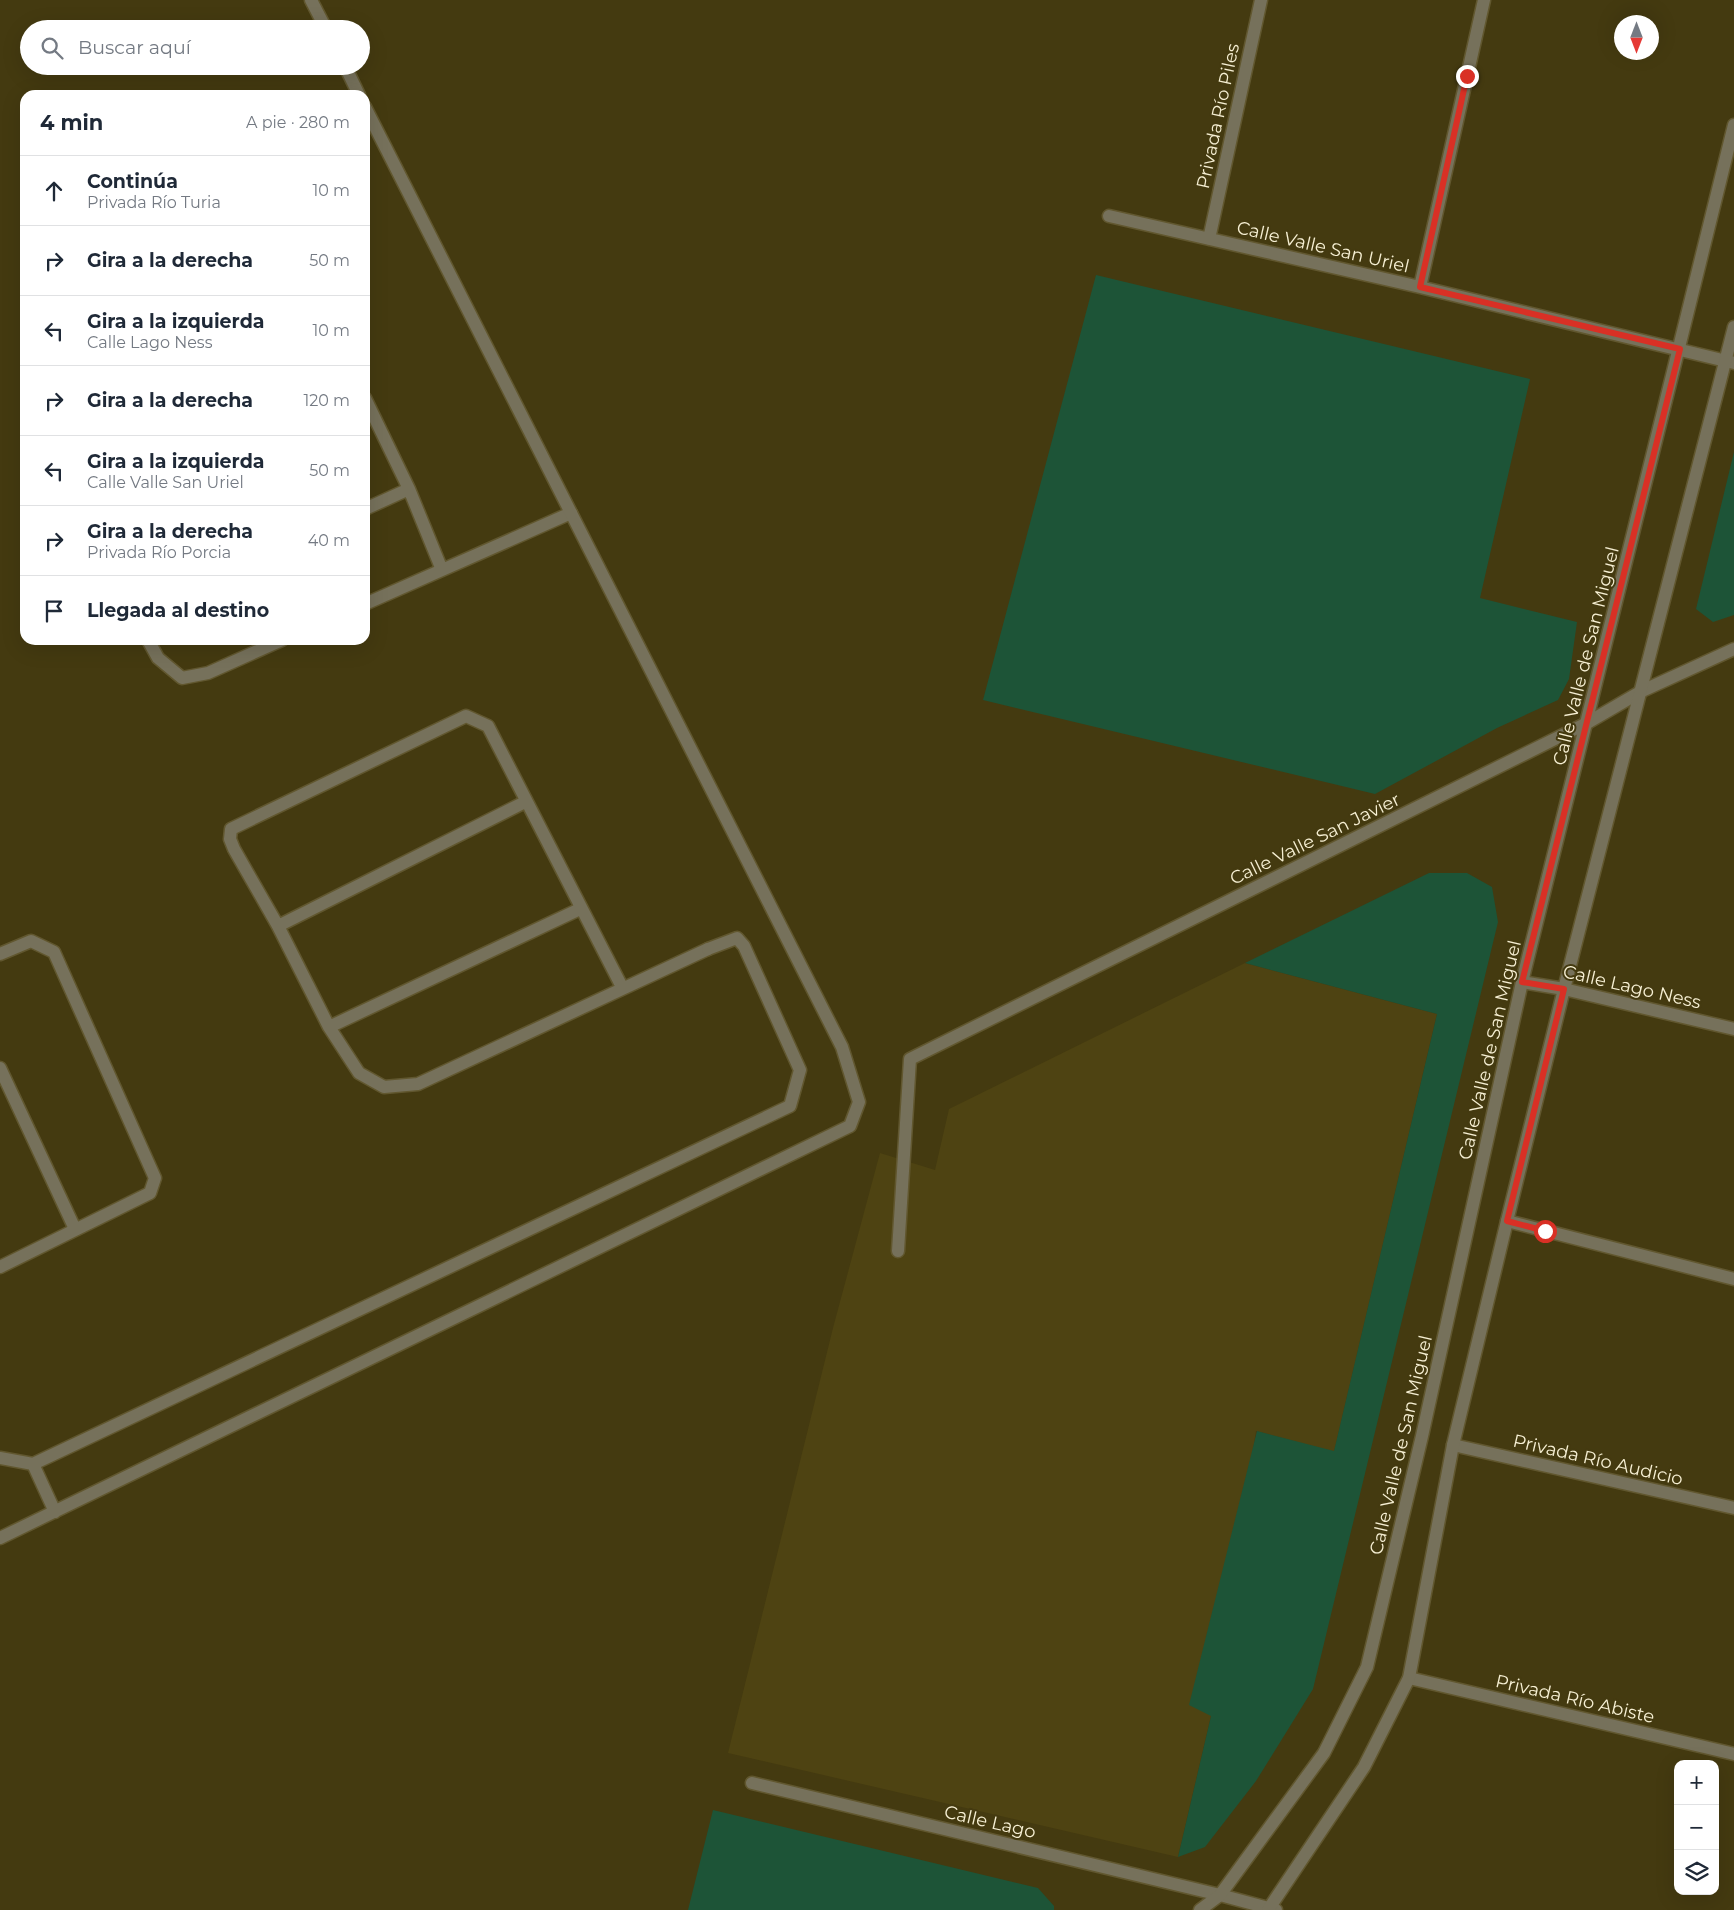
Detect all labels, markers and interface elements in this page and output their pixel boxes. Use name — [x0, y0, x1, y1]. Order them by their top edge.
north arrow — [1614, 15, 1659, 60]
search box — [20, 20, 370, 75]
icon: search — [38, 34, 66, 62]
text: Buscar aquí — [78, 36, 191, 59]
street label: Privada Río Piles — [1192, 41, 1244, 191]
route end — [1456, 65, 1479, 88]
text: 4 min — [40, 110, 103, 135]
text: A pie · 280 m — [246, 113, 350, 132]
text: Continúa — [87, 170, 178, 193]
icon: ahead — [40, 177, 68, 205]
text: 10 m — [312, 181, 350, 200]
text: Privada Río Turia — [87, 193, 221, 212]
street label: Calle Valle San Uriel — [1235, 216, 1411, 278]
icon: right — [40, 247, 68, 275]
text: Gira a la derecha — [87, 249, 253, 272]
text: 50 m — [309, 251, 350, 270]
text: Gira a la izquierda — [87, 310, 265, 333]
icon: left — [40, 317, 68, 345]
text: 10 m — [312, 321, 350, 340]
text: Calle Lago Ness — [87, 333, 212, 352]
icon: right — [40, 387, 68, 415]
text: Gira a la derecha — [87, 389, 253, 412]
text: 120 m — [303, 391, 350, 410]
text: Gira a la izquierda — [87, 450, 265, 473]
icon: left — [40, 457, 68, 485]
text: 50 m — [309, 461, 350, 480]
text: Calle Valle San Uriel — [87, 473, 244, 492]
text: Gira a la derecha — [87, 520, 253, 543]
icon: right — [40, 527, 68, 555]
text: 40 m — [308, 531, 350, 550]
text: Privada Río Porcia — [87, 543, 231, 562]
street label: Calle Valle de San Miguel — [1548, 544, 1624, 768]
icon: arrive — [40, 597, 68, 625]
text: Llegada al destino — [87, 599, 269, 622]
street label: Calle Valle San Javier — [1226, 788, 1404, 890]
street label: Calle Valle de San Miguel — [1454, 938, 1526, 1162]
street label: Calle Lago Ness — [1561, 960, 1703, 1014]
route start — [1534, 1220, 1557, 1243]
street label: Calle Valle de San Miguel — [1365, 1333, 1437, 1557]
street label: Privada Río Audicio — [1511, 1430, 1685, 1490]
street label: Privada Río Abiste — [1493, 1670, 1657, 1728]
map controls — [1674, 1760, 1719, 1895]
button: + — [1674, 1760, 1719, 1805]
street label: Calle Lago — [942, 1801, 1038, 1843]
button: − — [1674, 1805, 1719, 1850]
button: layers — [1674, 1850, 1719, 1895]

